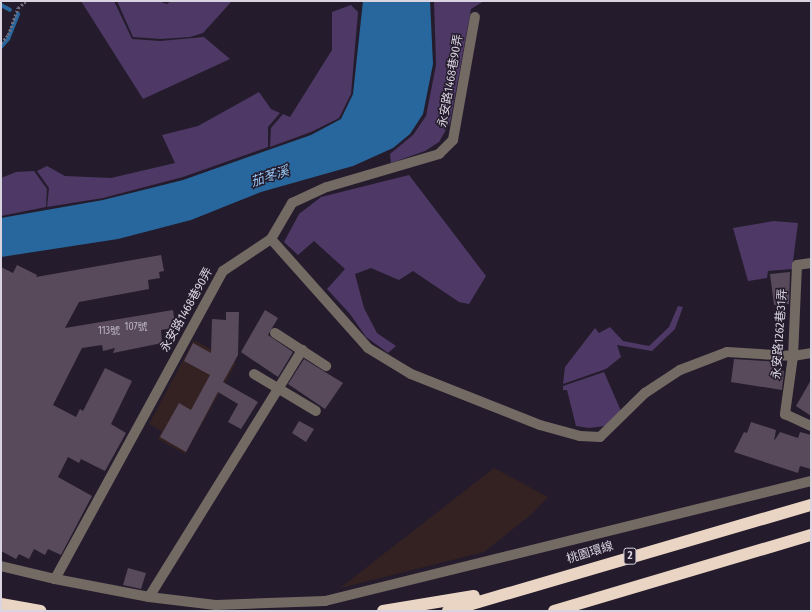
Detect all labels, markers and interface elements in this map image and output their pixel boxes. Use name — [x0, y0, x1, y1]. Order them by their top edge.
street label: 永安路1468巷90弄 — [436, 33, 466, 129]
water label: 茄苳溪 — [249, 164, 291, 190]
street label: 永安路1468巷90弄 — [158, 265, 216, 355]
street label: 永安路1262巷31弄 — [770, 288, 790, 380]
house number: 107號 — [125, 322, 147, 334]
house number: 113號 — [98, 326, 120, 338]
street label: 桃園環線 — [565, 539, 615, 567]
road number: 2 — [623, 547, 637, 565]

